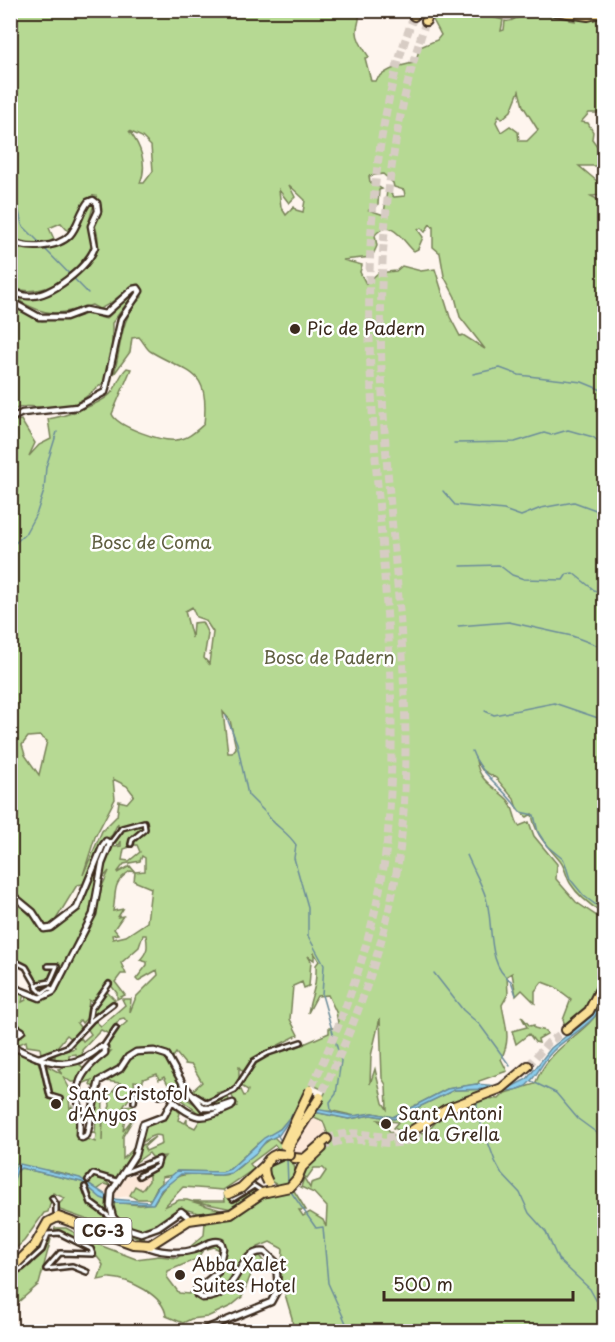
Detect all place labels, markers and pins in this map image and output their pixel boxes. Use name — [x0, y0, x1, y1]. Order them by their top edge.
place label: Pic de Padern — [307, 314, 425, 341]
marker: Pic de Padern — [288, 322, 302, 336]
place label: Sant Cristofol d'Anyos — [68, 1079, 188, 1127]
marker: Sant Cristofol d'Anyos — [49, 1097, 63, 1111]
place label: Sant Antoni de la Grella — [398, 1099, 502, 1147]
marker: Sant Antoni de la Grella — [379, 1117, 393, 1131]
place label: Abba Xalet Suites Hotel — [192, 1250, 296, 1298]
marker: Abba Xalet Suites Hotel — [173, 1268, 187, 1282]

